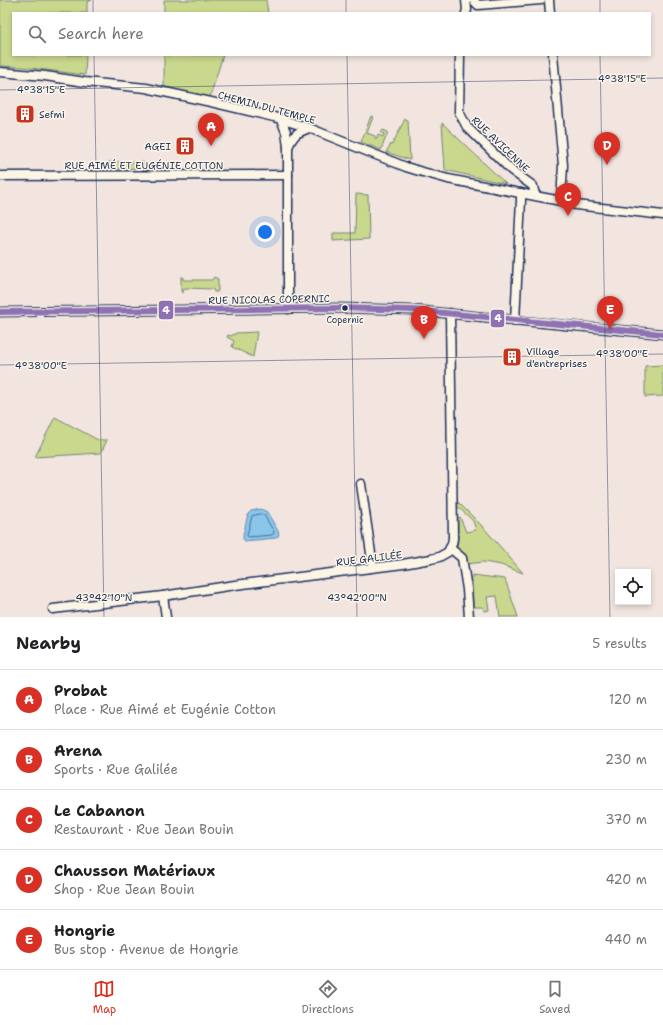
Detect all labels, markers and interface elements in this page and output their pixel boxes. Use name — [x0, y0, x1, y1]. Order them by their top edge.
search box — [12, 12, 651, 56]
icon: search — [26, 23, 48, 45]
text: Search here — [58, 24, 144, 44]
text: 4°38'15"E — [598, 72, 646, 85]
text: 4°38'15"E — [17, 83, 65, 96]
street label: CHEMIN DU TEMPLE — [216, 88, 317, 127]
building icon: Sefmi — [14, 103, 36, 125]
place label: Sefmi — [39, 108, 65, 121]
pin: A — [198, 113, 224, 146]
street label: RUE AVICENNE — [469, 113, 532, 175]
pin: D — [594, 132, 620, 165]
building icon: AGEI — [174, 135, 196, 157]
place label: AGEI — [144, 140, 171, 153]
street label: RUE AIMÉ ET EUGÉNIE COTTON — [65, 159, 223, 172]
pin: C — [555, 183, 581, 216]
your location — [255, 222, 275, 242]
street label: RUE NICOLAS COPERNIC — [208, 292, 330, 307]
pin: E — [597, 296, 623, 329]
line badge: 4 — [158, 300, 174, 320]
text: 4 — [162, 303, 170, 318]
marker: Copernic — [340, 303, 350, 313]
pin: B — [411, 306, 437, 339]
line badge: 4 — [490, 309, 505, 328]
text: 4 — [494, 311, 502, 326]
place label: Copernic — [326, 314, 364, 326]
place label: Village d'entreprises — [526, 345, 587, 370]
building icon: Village d'entreprises — [501, 346, 523, 368]
text: 4°38'00"E — [596, 347, 648, 360]
text: 4°38'00"E — [15, 359, 67, 372]
street label: RUE GALILÉE — [335, 548, 403, 569]
map controls — [615, 569, 651, 605]
button: locate — [615, 569, 651, 605]
text: 43°42'10"N — [76, 591, 132, 604]
text: 43°42'00"N — [327, 591, 387, 604]
text: Nearby — [16, 632, 81, 654]
text: 5 results — [592, 635, 647, 652]
text: Probat — [54, 681, 107, 701]
text: A — [24, 691, 34, 708]
text: 120 m — [609, 691, 647, 708]
text: Place · Rue Aimé et Eugénie Cotton — [54, 701, 276, 718]
text: Arena — [54, 741, 102, 761]
text: B — [25, 751, 33, 768]
text: 230 m — [605, 751, 647, 768]
text: Sports · Rue Galilée — [54, 761, 178, 778]
text: Le Cabanon — [54, 801, 145, 821]
text: C — [25, 811, 33, 828]
text: 370 m — [605, 811, 647, 828]
text: Restaurant · Rue Jean Bouin — [54, 821, 234, 838]
text: Chausson Matériaux — [54, 861, 215, 881]
text: D — [24, 871, 34, 888]
text: 420 m — [605, 871, 647, 888]
text: Shop · Rue Jean Bouin — [54, 881, 194, 898]
text: Hongrie — [54, 921, 115, 941]
text: E — [25, 931, 33, 948]
text: 440 m — [605, 931, 647, 948]
text: Bus stop · Avenue de Hongrie — [54, 941, 239, 958]
tab: Map — [93, 978, 116, 1017]
tab: Directions — [301, 978, 354, 1017]
tab: Saved — [539, 978, 570, 1017]

